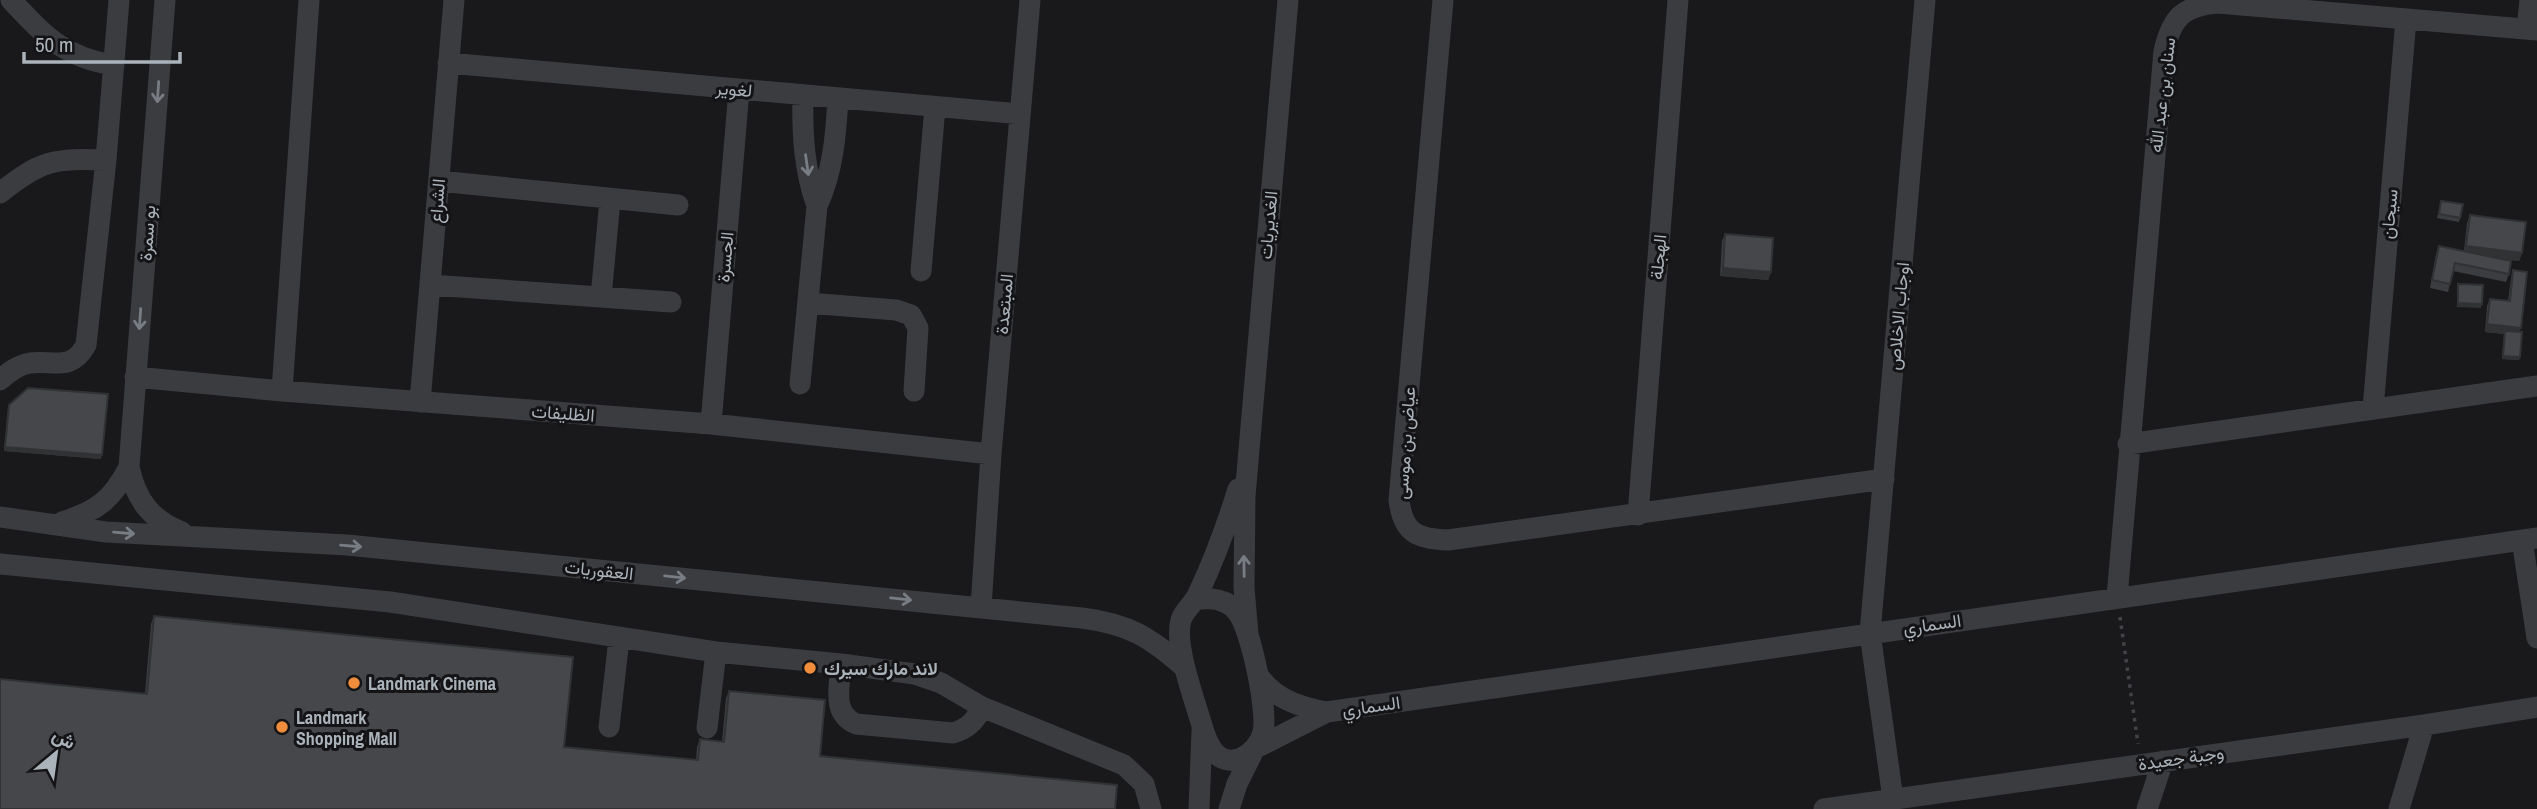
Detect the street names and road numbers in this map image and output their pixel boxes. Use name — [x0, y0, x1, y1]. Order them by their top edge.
street label: سنان بن عبد الله — [2143, 36, 2181, 154]
street label: لغوير — [714, 75, 753, 103]
street label: الشراع — [423, 178, 451, 224]
street label: سيحان — [2374, 188, 2404, 240]
street label: الغديريات — [1253, 190, 1283, 260]
street label: بو سمرة — [133, 204, 161, 262]
street label: الجسرة — [710, 231, 740, 283]
street label: الهجلة — [1644, 233, 1672, 281]
street label: اوجاب الاخلاص — [1881, 261, 1915, 371]
street label: المبتعدة — [989, 273, 1019, 335]
street label: عياض بن موسى — [1389, 386, 1421, 500]
street label: الظليفات — [531, 398, 595, 428]
street label: العقوريات — [563, 554, 635, 586]
street label: السماري — [1901, 608, 1963, 643]
street label: السماري — [1340, 690, 1402, 725]
street label: وجبة جعيدة — [2136, 740, 2226, 776]

